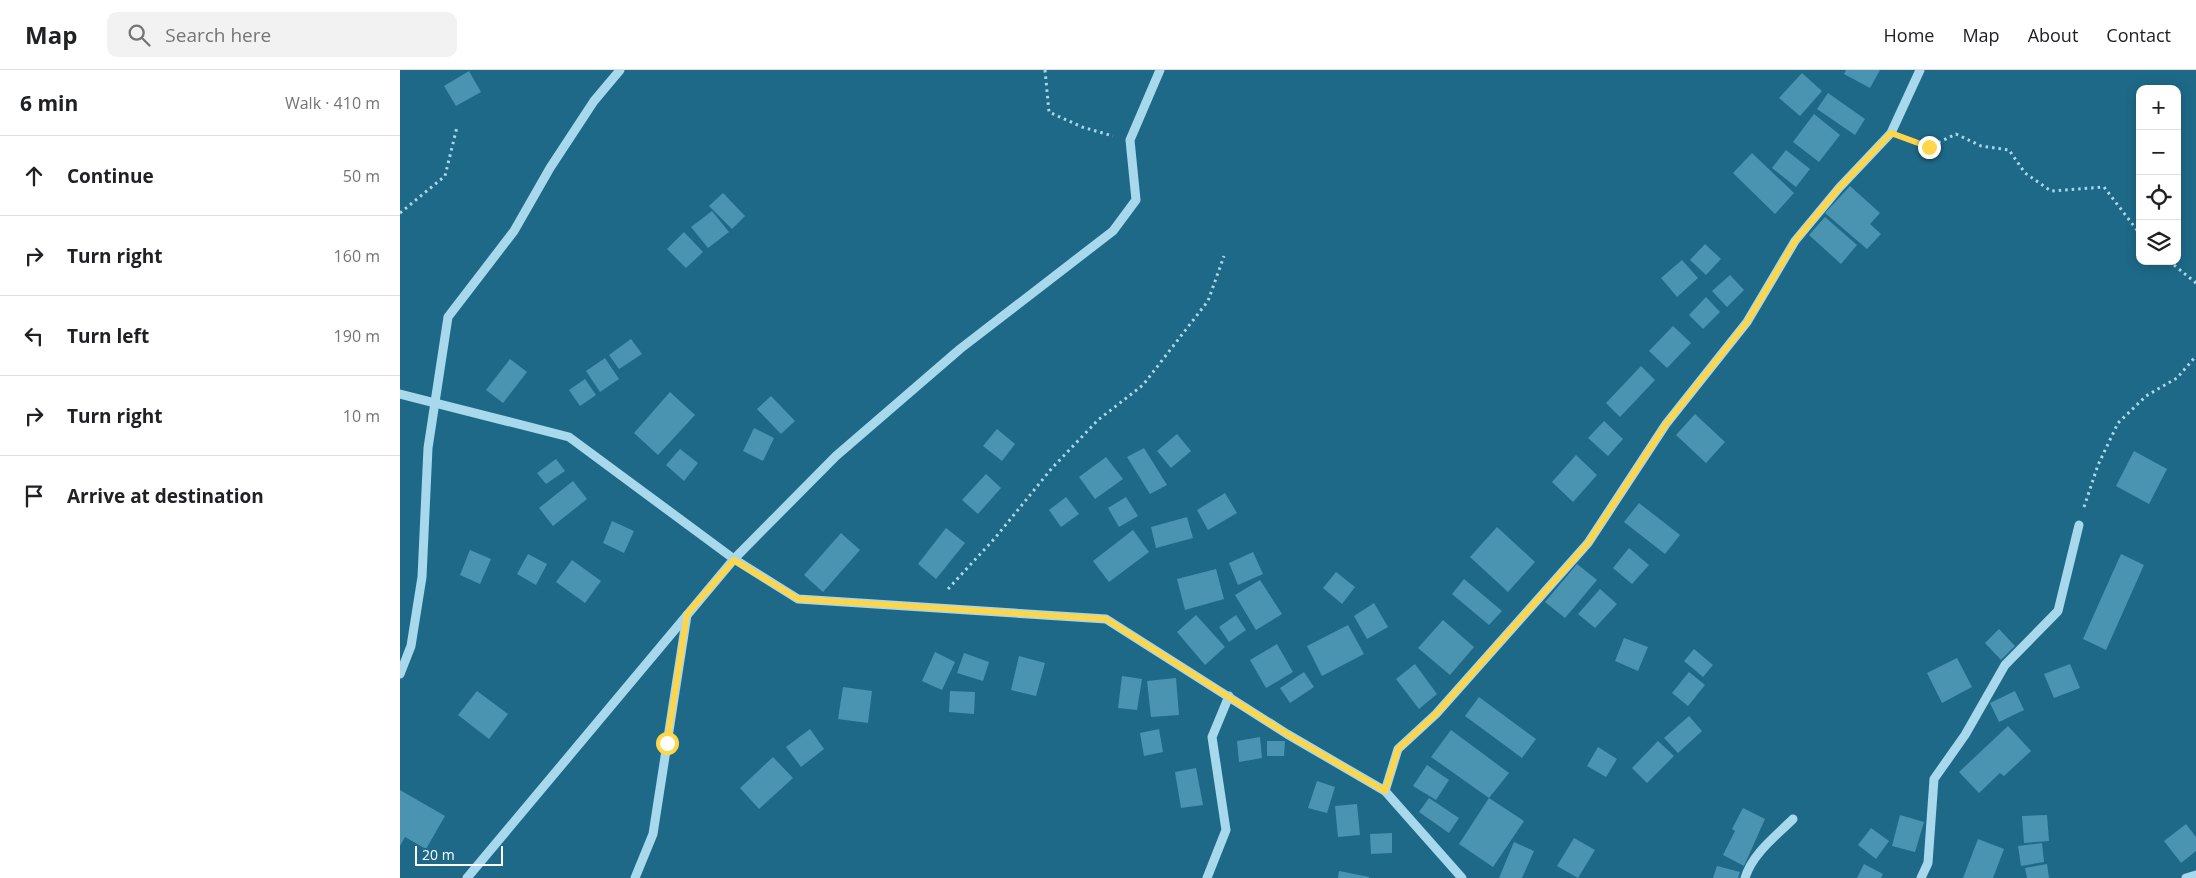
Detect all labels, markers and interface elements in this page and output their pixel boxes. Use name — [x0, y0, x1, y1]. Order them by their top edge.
search box — [107, 12, 457, 57]
text: Map — [25, 18, 77, 51]
icon: search — [125, 21, 153, 49]
text: Search here — [165, 22, 271, 48]
text: Home — [1884, 23, 1934, 47]
text: Map — [1962, 23, 2000, 47]
text: About — [2028, 23, 2078, 47]
text: Contact — [2106, 23, 2171, 47]
map controls — [2136, 85, 2181, 265]
button: + — [2136, 85, 2181, 130]
text: 6 min — [20, 89, 78, 117]
text: Walk · 410 m — [285, 92, 380, 114]
button: − — [2136, 130, 2181, 175]
route end — [1918, 136, 1941, 159]
icon: ahead — [20, 162, 48, 190]
text: Continue — [67, 163, 154, 189]
text: 50 m — [343, 165, 380, 187]
button: locate — [2136, 175, 2181, 220]
button: layers — [2136, 220, 2181, 265]
icon: right — [20, 242, 48, 270]
text: Turn right — [67, 243, 162, 269]
text: 160 m — [334, 245, 380, 267]
icon: left — [20, 322, 48, 350]
text: Turn left — [67, 323, 149, 349]
text: 190 m — [334, 325, 380, 347]
icon: right — [20, 402, 48, 430]
text: Turn right — [67, 403, 162, 429]
text: 10 m — [343, 405, 380, 427]
icon: arrive — [20, 482, 48, 510]
text: Arrive at destination — [67, 483, 264, 509]
route start — [656, 732, 679, 755]
scale bar — [415, 843, 502, 866]
text: 20 m — [422, 845, 455, 864]

